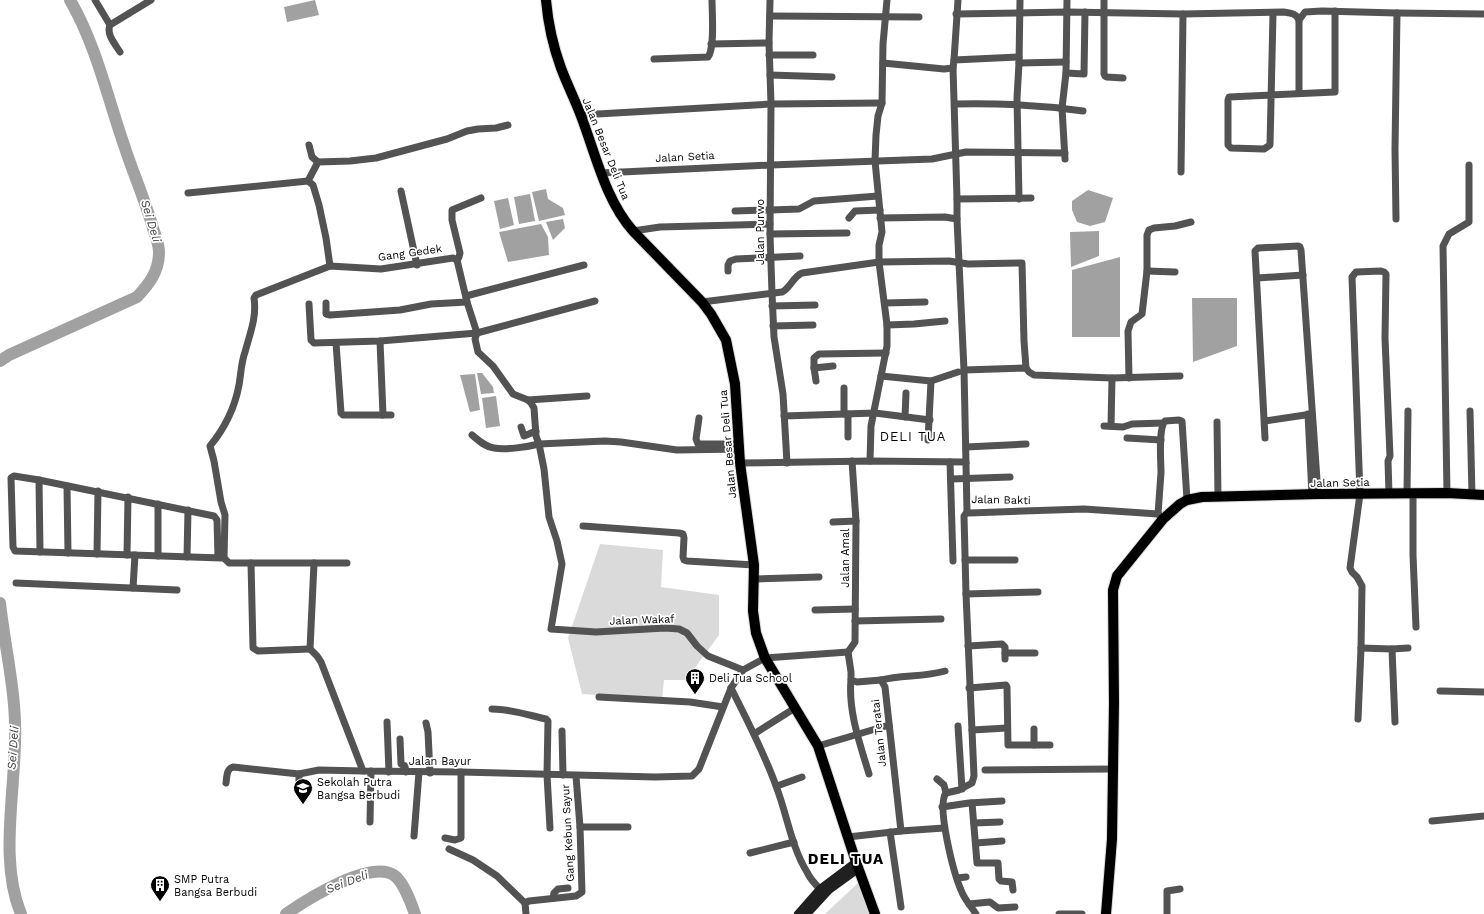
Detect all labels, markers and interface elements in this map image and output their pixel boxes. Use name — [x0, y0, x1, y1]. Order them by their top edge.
street label: Jalan Besar Deli Tua — [580, 96, 632, 202]
street label: Jalan Setia — [655, 149, 715, 165]
water label: Sei Deli — [138, 198, 164, 245]
street label: Jalan Purwo — [754, 199, 767, 265]
street label: Gang Gedek — [377, 242, 443, 264]
street label: Jalan Besar Deli Tua — [717, 389, 739, 499]
district label: DELI TUA — [880, 429, 946, 444]
street label: Jalan Setia — [1310, 476, 1370, 490]
street label: Jalan Bakti — [971, 493, 1031, 507]
street label: Jalan Amal — [839, 528, 852, 588]
street label: Jalan Wakaf — [609, 612, 675, 628]
building icon: Deli Tua School — [684, 667, 706, 695]
place label: Deli Tua School — [709, 672, 793, 685]
street label: Jalan Teratai — [869, 698, 889, 767]
water label: Sei Deli — [4, 725, 22, 770]
street label: Jalan Bayur — [409, 755, 472, 768]
place label: Sekolah Putra Bangsa Berbudi — [317, 776, 400, 802]
school or university icon: Sekolah Putra Bangsa Berbudi — [292, 777, 314, 805]
street label: Gang Kebun Sayur — [559, 783, 577, 882]
district label: DELI TUA — [808, 850, 884, 868]
water label: Sei Deli — [324, 867, 371, 896]
place label: SMP Putra Bangsa Berbudi — [174, 873, 257, 899]
building icon: SMP Putra Bangsa Berbudi — [149, 874, 171, 902]

